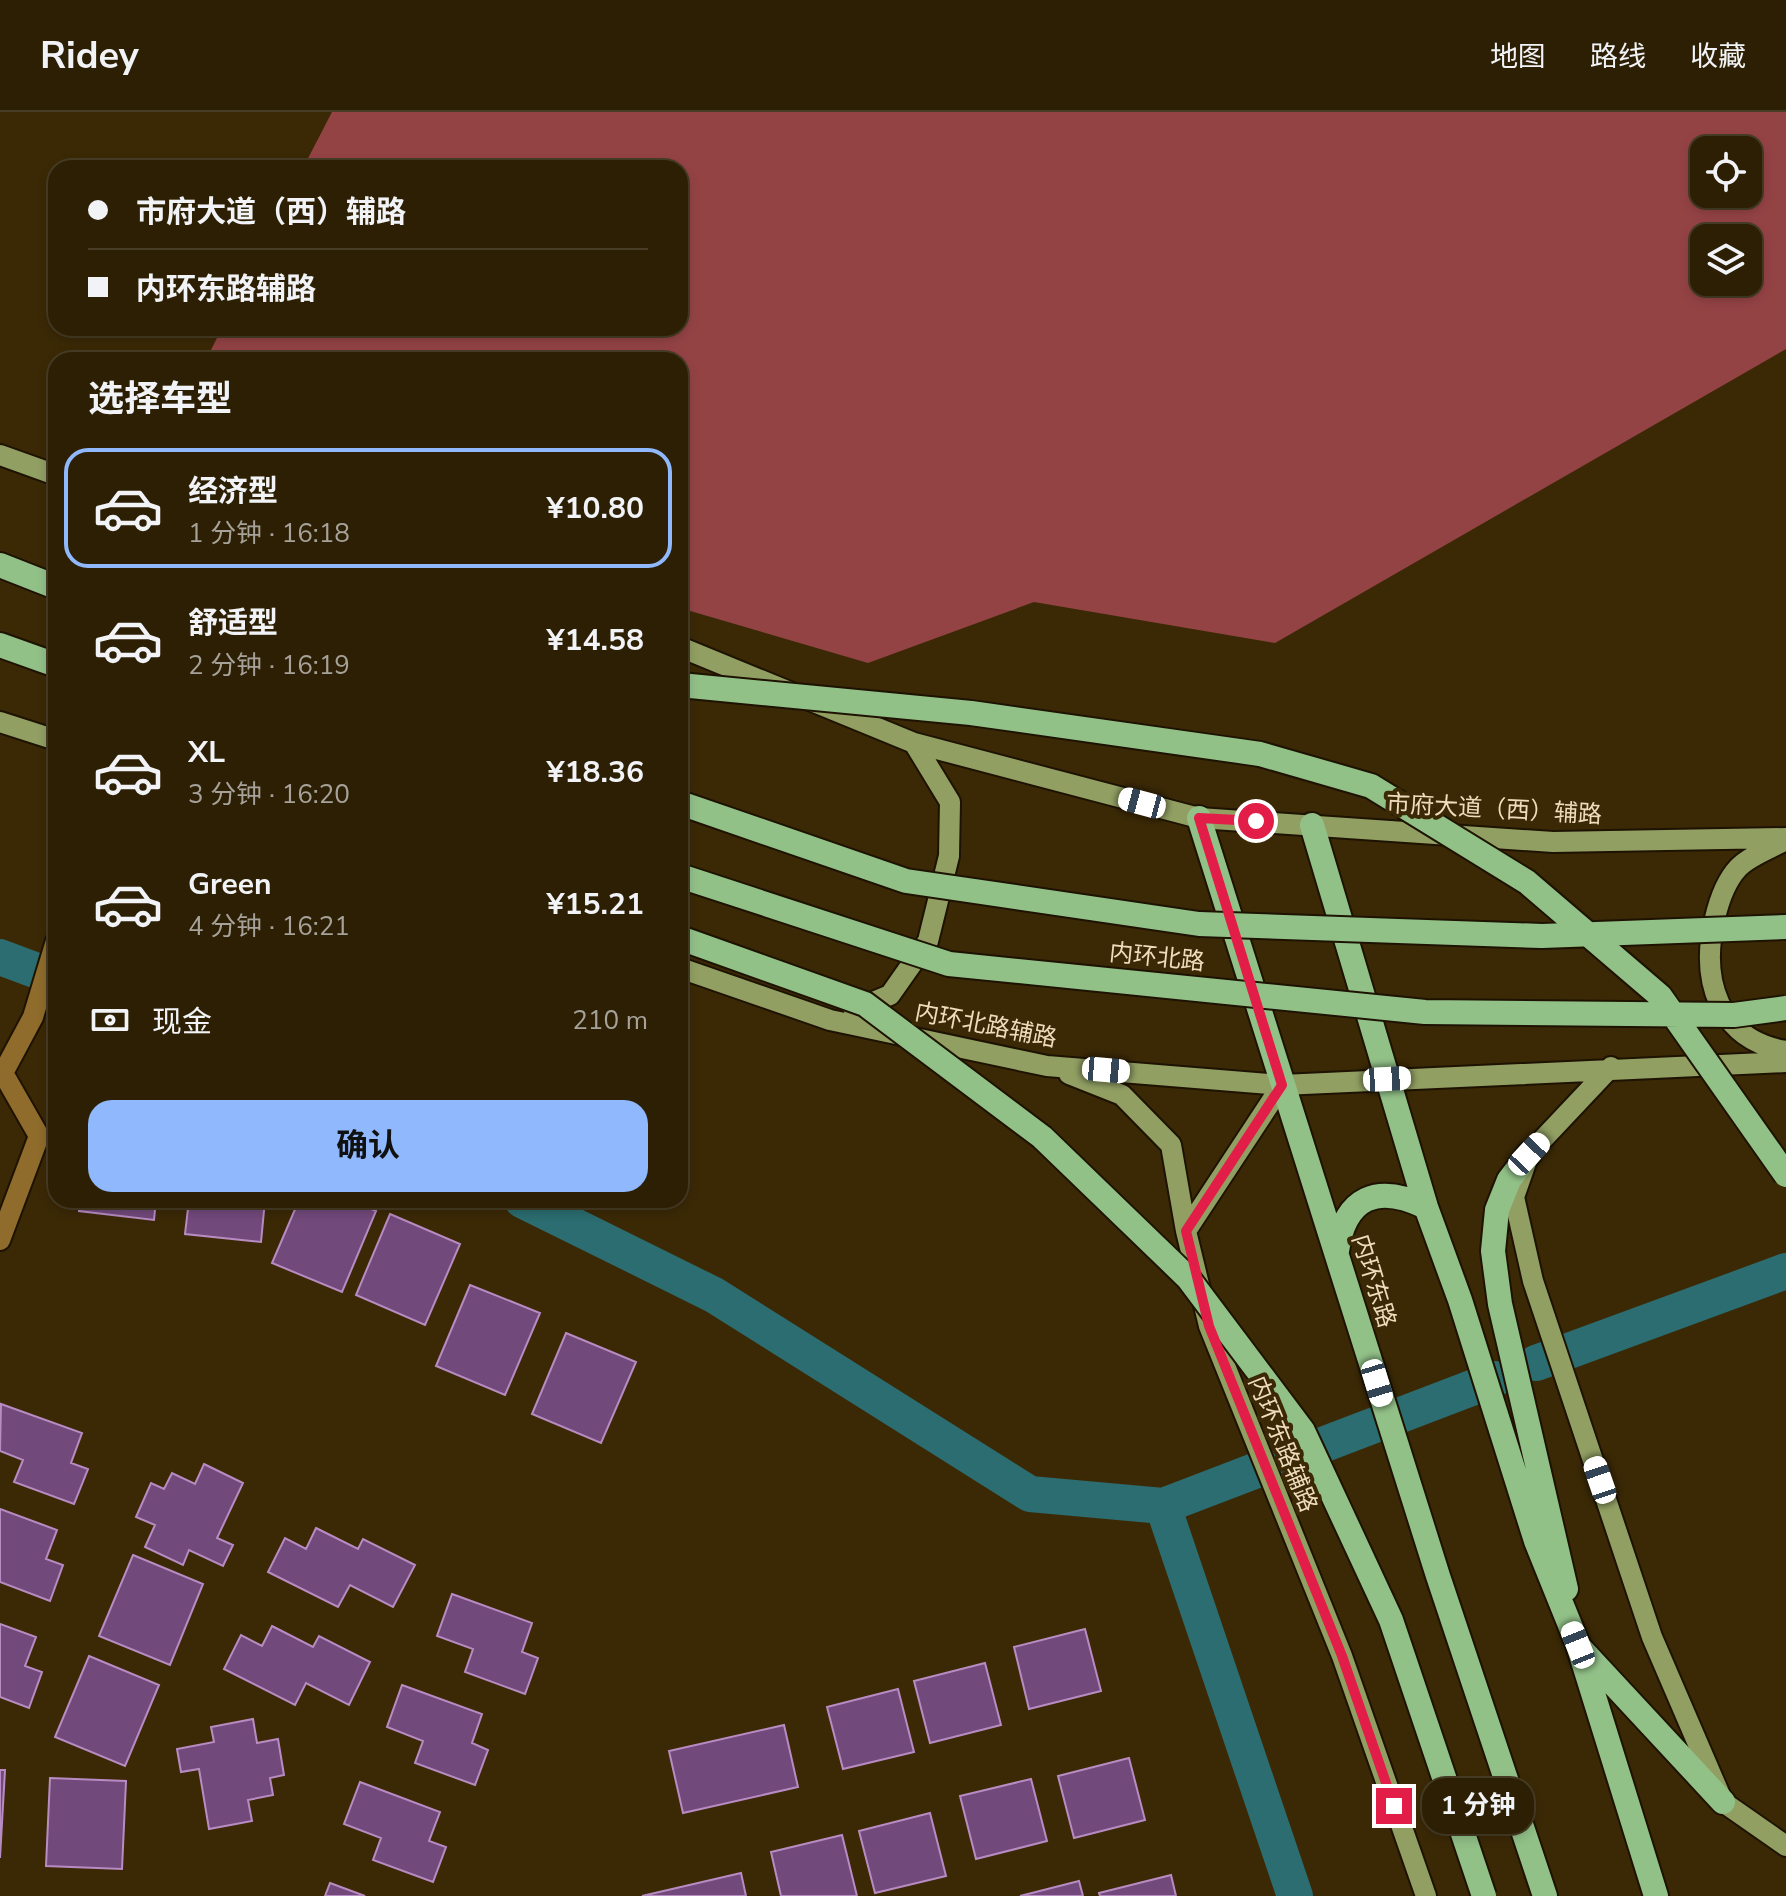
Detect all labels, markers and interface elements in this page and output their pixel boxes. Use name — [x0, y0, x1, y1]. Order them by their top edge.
text: Ridey — [40, 30, 139, 81]
text: 地图 — [1490, 38, 1546, 76]
text: 路线 — [1590, 38, 1646, 76]
text: 收藏 — [1690, 38, 1746, 76]
map controls — [1690, 136, 1762, 296]
button: locate — [1690, 136, 1762, 208]
text: 市府大道（西）辅路 — [136, 192, 406, 233]
button: layers — [1690, 224, 1762, 296]
text: 内环东路辅路 — [136, 269, 316, 310]
text: 选择车型 — [88, 375, 232, 424]
text: 经济型 — [188, 471, 278, 512]
icon: car — [92, 472, 164, 544]
text: ¥10.80 — [547, 488, 644, 529]
text: 1 分钟 · 16:18 — [188, 516, 350, 551]
text: 舒适型 — [188, 603, 278, 644]
icon: car — [92, 604, 164, 676]
text: ¥14.58 — [547, 620, 644, 661]
text: 2 分钟 · 16:19 — [188, 648, 350, 683]
text: XL — [188, 732, 225, 773]
icon: car — [92, 736, 164, 808]
text: ¥18.36 — [547, 752, 644, 793]
text: 3 分钟 · 16:20 — [188, 777, 350, 812]
car — [1116, 785, 1168, 821]
street label: 市府大道（西）辅路 — [1385, 787, 1603, 831]
route start — [1238, 803, 1274, 839]
text: Green — [188, 864, 272, 905]
icon: car — [92, 868, 164, 940]
text: ¥15.21 — [547, 884, 644, 925]
text: 4 分钟 · 16:21 — [188, 909, 350, 944]
street label: 内环北路 — [1108, 936, 1206, 978]
street label: 内环北路辅路 — [912, 996, 1060, 1054]
icon: cash — [88, 998, 132, 1042]
text: 现金 — [152, 1002, 212, 1043]
text: 210 m — [572, 1003, 648, 1038]
car — [1081, 1056, 1131, 1084]
car — [1362, 1066, 1412, 1092]
button: 确认 — [88, 1100, 648, 1192]
car — [1504, 1128, 1554, 1180]
street label: 内环东路 — [1345, 1230, 1403, 1332]
car — [1359, 1357, 1395, 1409]
street label: 内环东路辅路 — [1241, 1371, 1325, 1517]
car — [1581, 1453, 1619, 1507]
car — [1558, 1618, 1598, 1672]
callout: 1 分钟 — [1422, 1778, 1534, 1834]
route end — [1376, 1788, 1412, 1824]
text: 1 分钟 — [1441, 1788, 1515, 1823]

